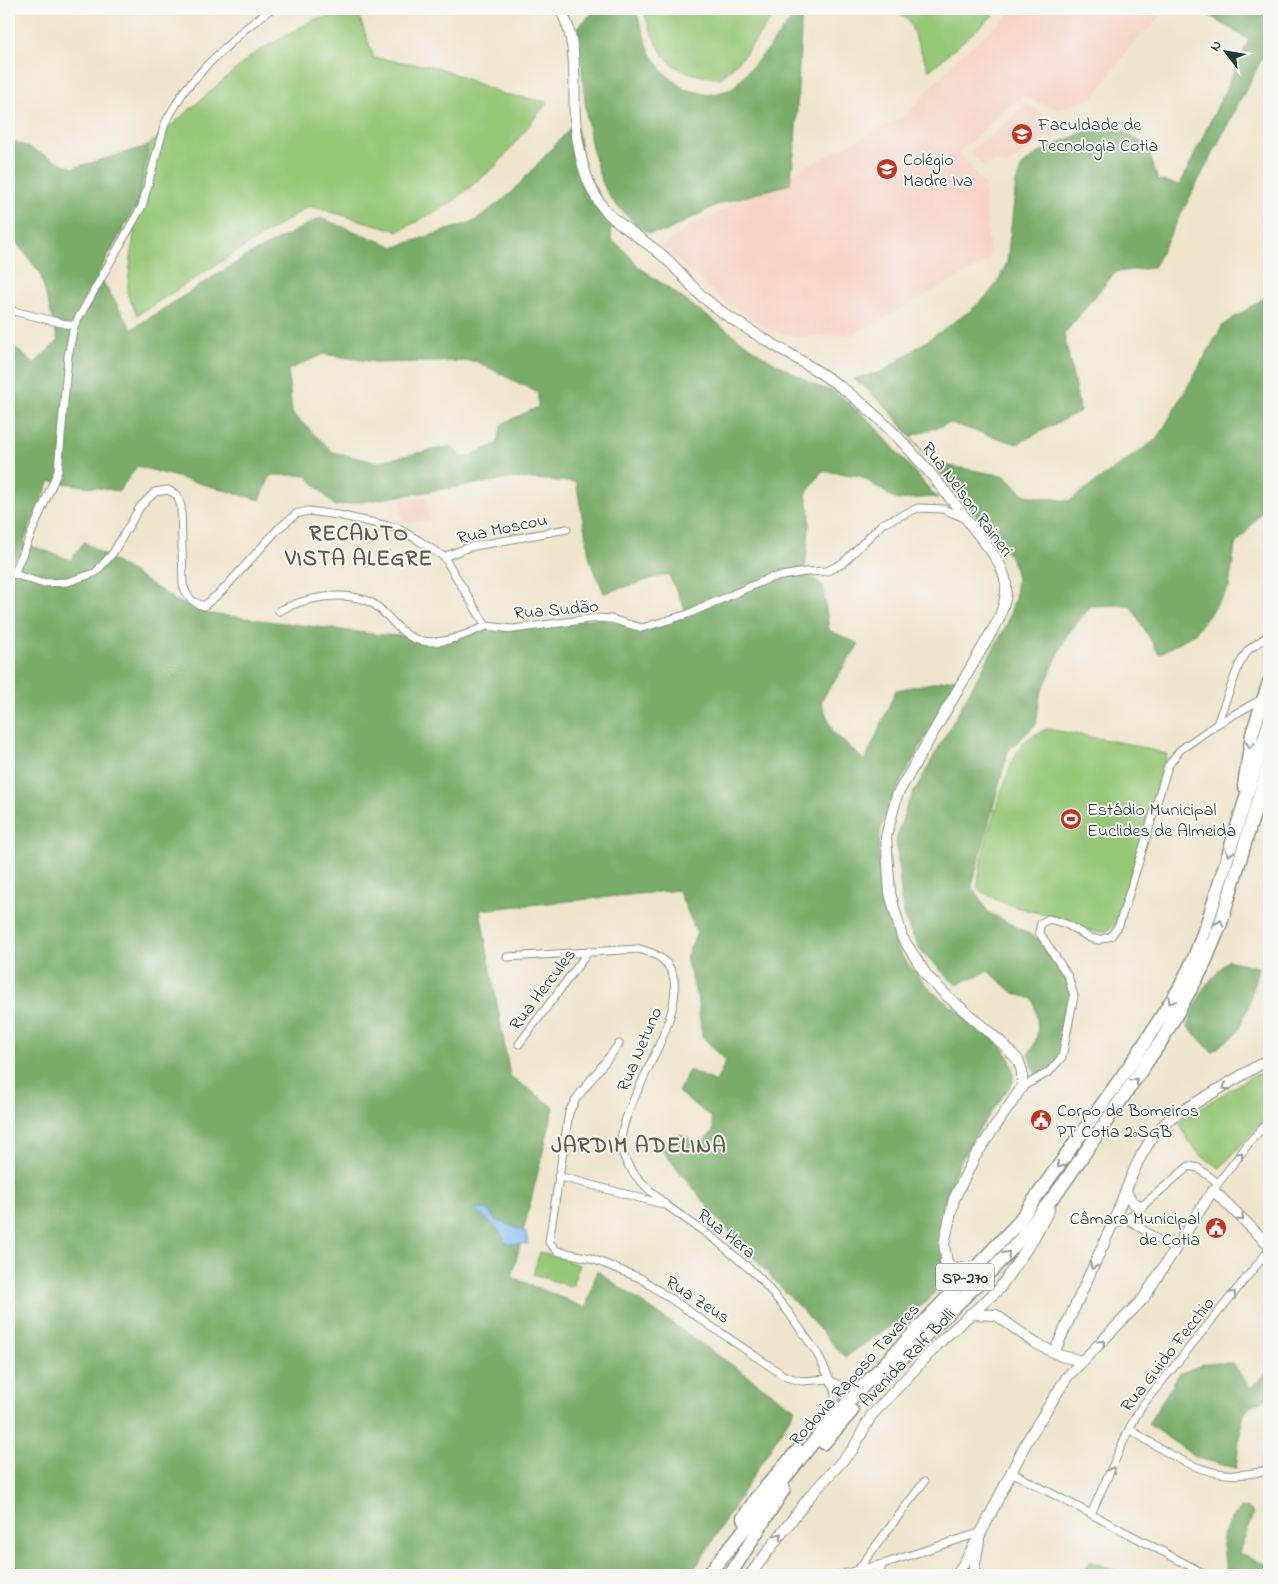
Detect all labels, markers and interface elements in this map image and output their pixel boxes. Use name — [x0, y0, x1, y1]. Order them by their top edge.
north arrow — [1200, 28, 1250, 78]
text: N — [1205, 37, 1228, 56]
place label: Faculdade de Tecnologia Cotia — [1037, 113, 1158, 161]
school or university icon: Faculdade de Tecnologia Cotia — [1010, 122, 1034, 146]
place label: Colégio Madre Iva — [903, 148, 973, 195]
school or university icon: Colégio Madre Iva — [875, 157, 899, 181]
street label: Rua Nelson Raineri — [914, 437, 1018, 563]
street label: Rua Moscou — [455, 508, 550, 552]
district label: RECANTO VISTA ALEGRE — [284, 519, 433, 576]
street label: Rua Sudão — [513, 594, 600, 628]
one-way arrow — [1245, 741, 1256, 749]
place label: Estádio Municipal Euclides de Almeida — [1087, 798, 1236, 845]
sports icon: Estádio Municipal Euclides de Almeida — [1059, 807, 1083, 831]
one-way arrow — [1225, 848, 1235, 857]
one-way arrow — [1214, 920, 1224, 928]
street label: Rua Hercules — [504, 944, 583, 1037]
one-way arrow — [1167, 996, 1177, 1005]
street label: Rua Netuno — [611, 1004, 670, 1096]
one-way arrow — [1129, 1077, 1138, 1087]
one-way arrow — [1222, 1080, 1231, 1090]
place label: Corpo de Bomeiros PT Cotia 2ºSGB — [1057, 1099, 1199, 1146]
public building icon: Corpo de Bomeiros PT Cotia 2ºSGB — [1029, 1108, 1053, 1132]
district label: JARDIM ADELINA — [551, 1131, 727, 1163]
one-way arrow — [1234, 1152, 1242, 1161]
one-way arrow — [1057, 1159, 1066, 1169]
street label: Rua Hera — [691, 1203, 761, 1266]
place label: Câmara Municipal de Cotia — [1070, 1207, 1200, 1254]
one-way arrow — [1235, 1212, 1244, 1221]
public building icon: Câmara Municipal de Cotia — [1204, 1216, 1228, 1240]
one-way arrow — [1001, 1250, 1010, 1259]
one-way arrow — [1088, 1261, 1099, 1270]
road number: SP-270 — [936, 1264, 994, 1290]
street label: Rua Zeus — [660, 1270, 734, 1331]
one-way arrow — [1227, 1291, 1235, 1300]
street label: Rua Guido Fecchio — [1115, 1292, 1222, 1418]
street label: Rodovia Raposo Tavares — [784, 1298, 927, 1453]
street label: Avenida Ralf Bolli — [854, 1303, 963, 1414]
one-way arrow — [1096, 1340, 1105, 1349]
one-way arrow — [1105, 1466, 1116, 1475]
one-way arrow — [773, 1532, 782, 1542]

